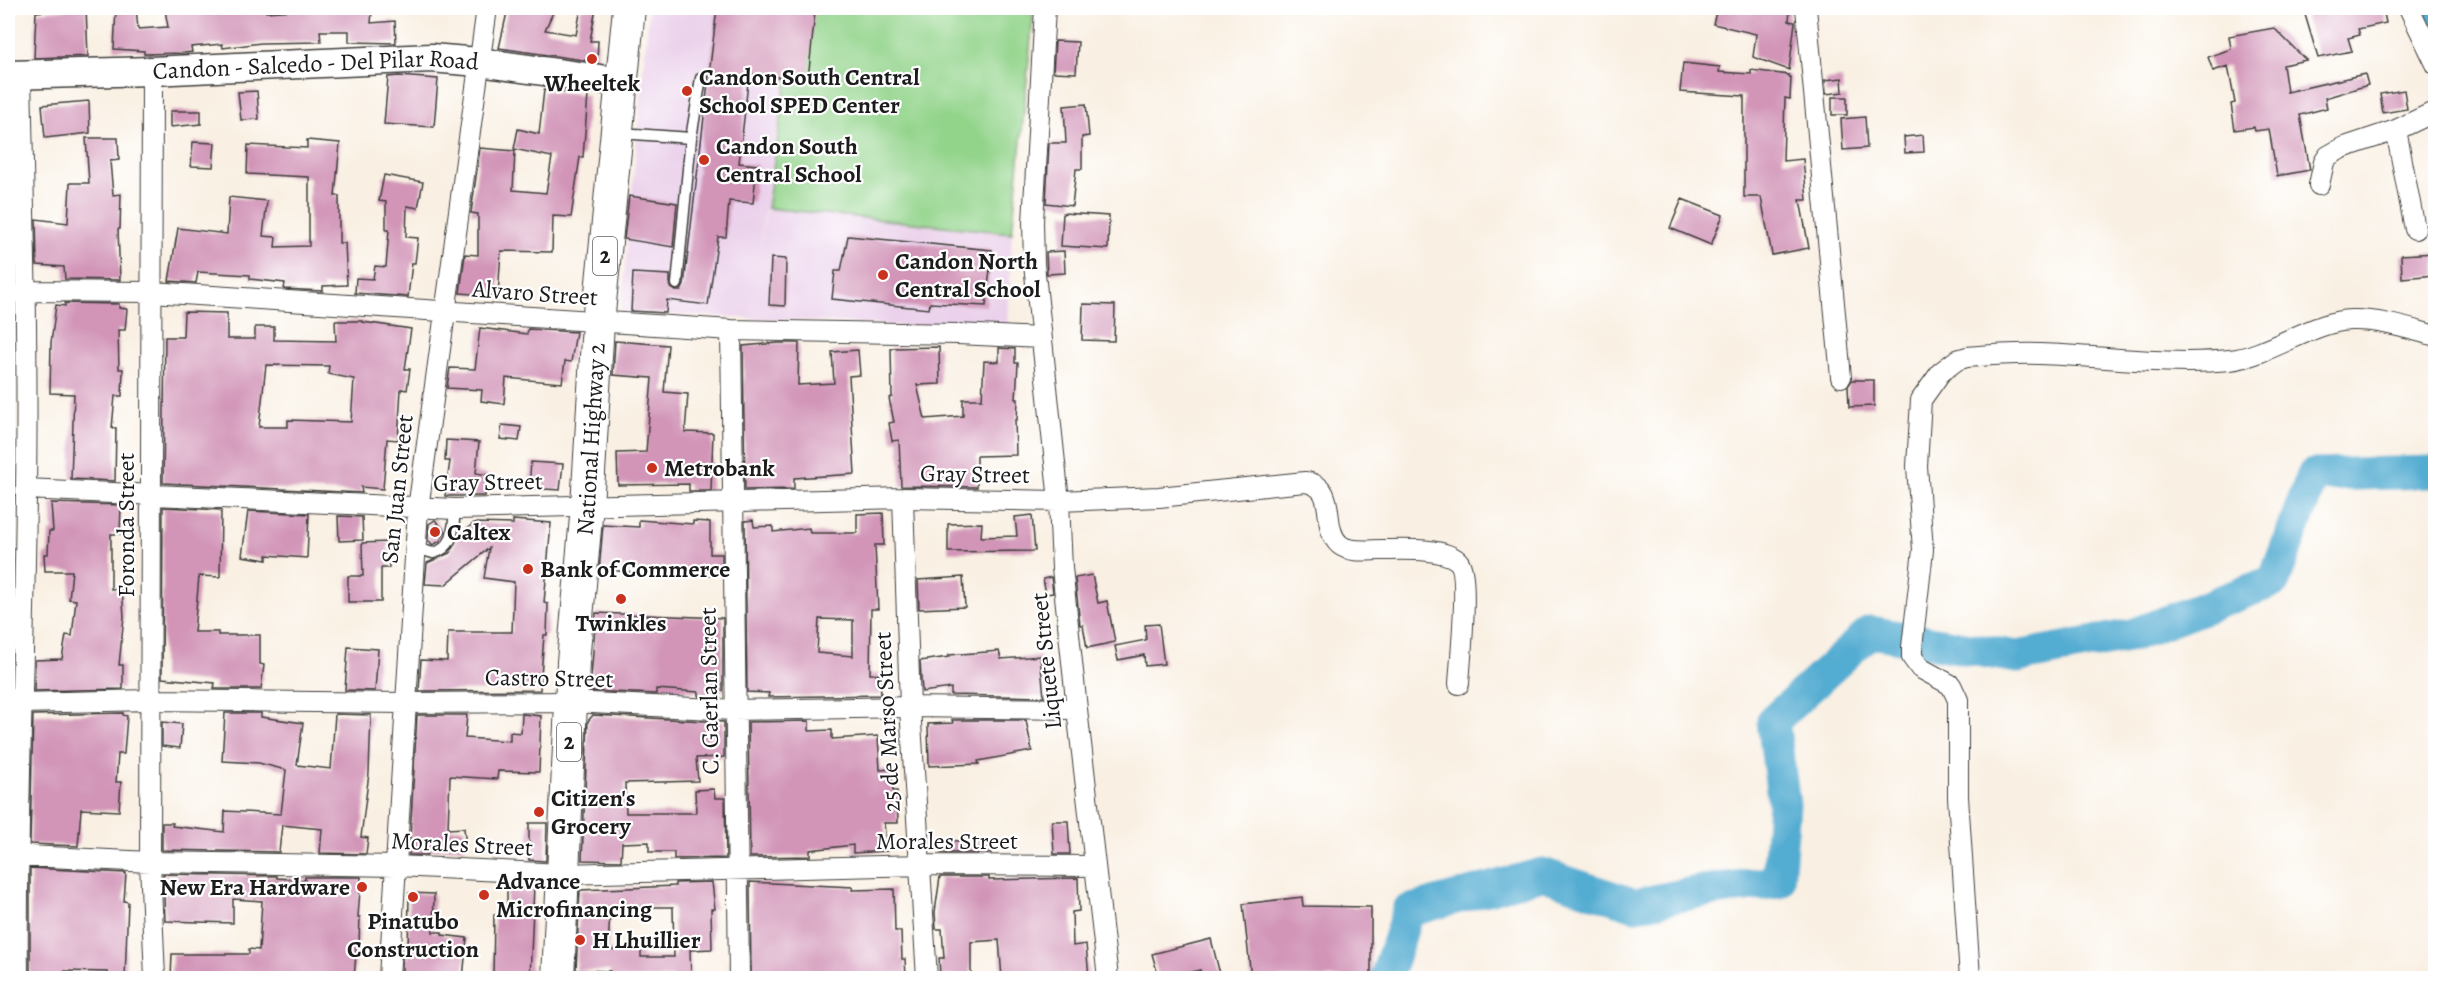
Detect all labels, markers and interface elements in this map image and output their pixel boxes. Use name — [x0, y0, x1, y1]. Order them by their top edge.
street label: Candon - Salcedo - Del Pilar Road — [152, 42, 480, 87]
marker: Wheeltek — [585, 52, 599, 66]
place label: Candon South Central School SPED Center — [699, 61, 920, 121]
place label: Wheeltek — [543, 67, 641, 99]
marker: Candon South Central School SPED Center — [680, 84, 694, 98]
place label: Candon South Central School — [716, 130, 862, 190]
marker: Candon South Central School — [697, 153, 711, 167]
road number: 2 — [593, 237, 617, 275]
place label: Candon North Central School — [895, 245, 1041, 305]
marker: Candon North Central School — [876, 268, 890, 282]
street label: Alvaro Street — [470, 273, 599, 313]
street label: National Highway 2 — [568, 342, 613, 537]
street label: San Juan Street — [373, 413, 421, 565]
street label: Foronda Street — [110, 452, 142, 598]
place label: Metrobank — [664, 452, 775, 484]
street label: Gray Street — [920, 457, 1030, 491]
marker: Metrobank — [645, 461, 659, 475]
street label: Gray Street — [433, 465, 543, 499]
place label: Caltex — [447, 516, 510, 548]
marker: Caltex — [428, 525, 442, 539]
place label: Bank of Commerce — [540, 553, 730, 585]
marker: Bank of Commerce — [521, 562, 535, 576]
street label: Liquete Street — [1023, 591, 1069, 731]
marker: Twinkles — [614, 592, 628, 606]
place label: Twinkles — [576, 607, 666, 639]
street label: C. Gaerlan Street — [692, 607, 726, 775]
street label: 25 de Marso Street — [866, 631, 908, 813]
street label: Castro Street — [485, 661, 614, 695]
road number: 2 — [557, 723, 581, 761]
place label: Citizen's Grocery — [551, 782, 636, 842]
marker: Citizen's Grocery — [532, 805, 546, 819]
street label: Morales Street — [390, 824, 534, 864]
street label: Morales Street — [876, 825, 1018, 857]
place label: Advance Microfinancing — [495, 865, 653, 925]
place label: New Era Hardware — [160, 871, 350, 903]
marker: New Era Hardware — [355, 880, 369, 894]
marker: Advance Microfinancing — [477, 888, 491, 902]
marker: Pinatubo Construction — [406, 890, 420, 904]
place label: Pinatubo Construction — [347, 905, 480, 965]
place label: H Lhuillier — [592, 924, 701, 956]
marker: H Lhuillier — [573, 933, 587, 947]

